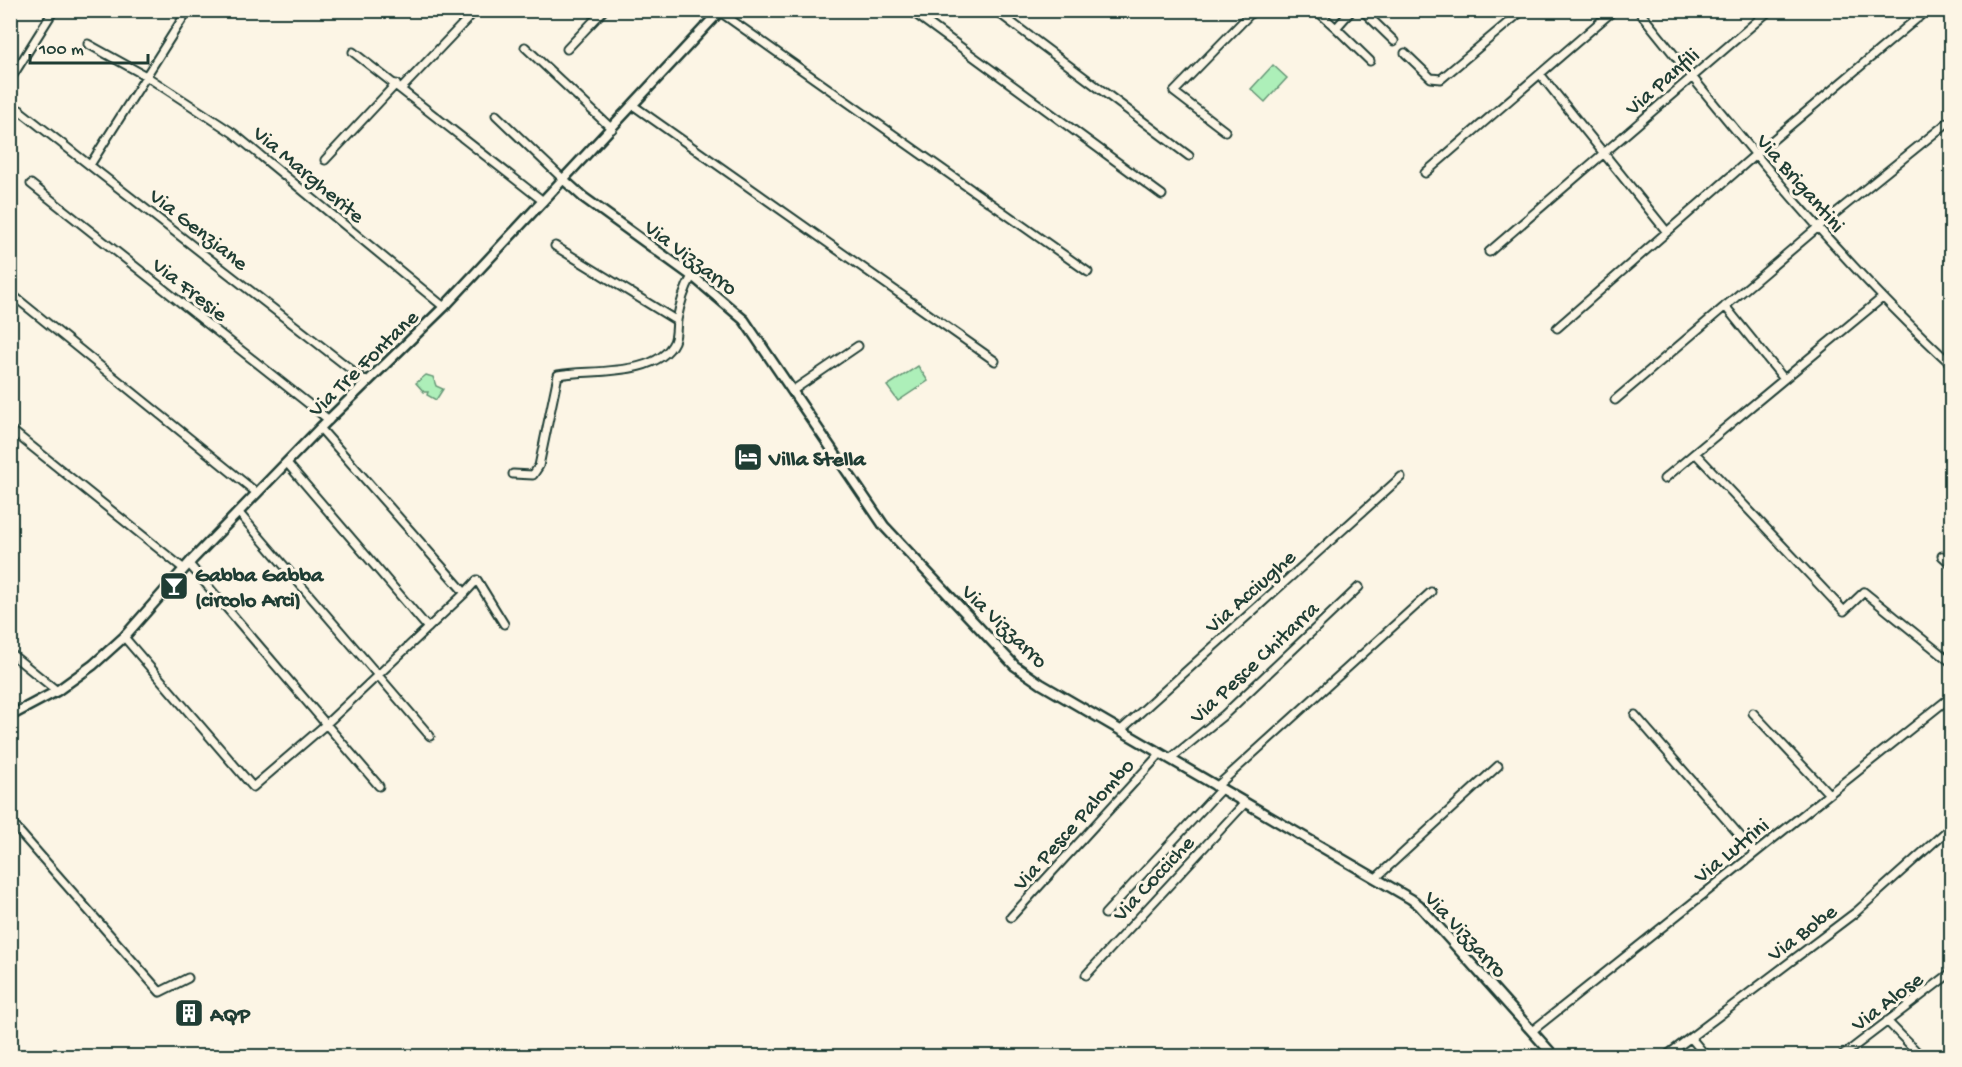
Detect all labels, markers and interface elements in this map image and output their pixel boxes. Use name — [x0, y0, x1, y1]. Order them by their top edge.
scale bar — [30, 27, 148, 65]
text: 100 m — [38, 40, 84, 61]
street label: Via Panfili — [1620, 44, 1706, 123]
street label: Via Margherite — [245, 121, 369, 231]
street label: Via Brigantini — [1748, 129, 1849, 239]
street label: Via Genziane — [142, 184, 253, 278]
street label: Via Vizzarro — [637, 215, 741, 303]
street label: Via Fresie — [145, 253, 232, 329]
street label: Via Tre Fontane — [303, 305, 426, 425]
hotel icon: Villa Stella — [732, 441, 764, 473]
place label: Villa Stella — [768, 448, 867, 474]
street label: Via Acciughe — [1200, 545, 1303, 641]
place label: Gabba Gabba (circolo Arci) — [195, 564, 325, 615]
bar icon: Gabba Gabba (circolo Arci) — [158, 570, 190, 602]
street label: Via Vizzarro — [954, 580, 1052, 675]
street label: Via Pesce Chitarra — [1185, 597, 1326, 731]
street label: Via Pesce Palombo — [1008, 754, 1141, 898]
street label: Via Lutrini — [1689, 814, 1776, 891]
street label: Via Cocciche — [1108, 831, 1202, 929]
street label: Via Vizzarro — [1416, 886, 1511, 985]
street label: Via Bobe — [1763, 899, 1844, 969]
street label: Via Alose — [1847, 967, 1930, 1039]
building icon: AQP — [173, 997, 205, 1029]
place label: AQP — [209, 1004, 251, 1030]

